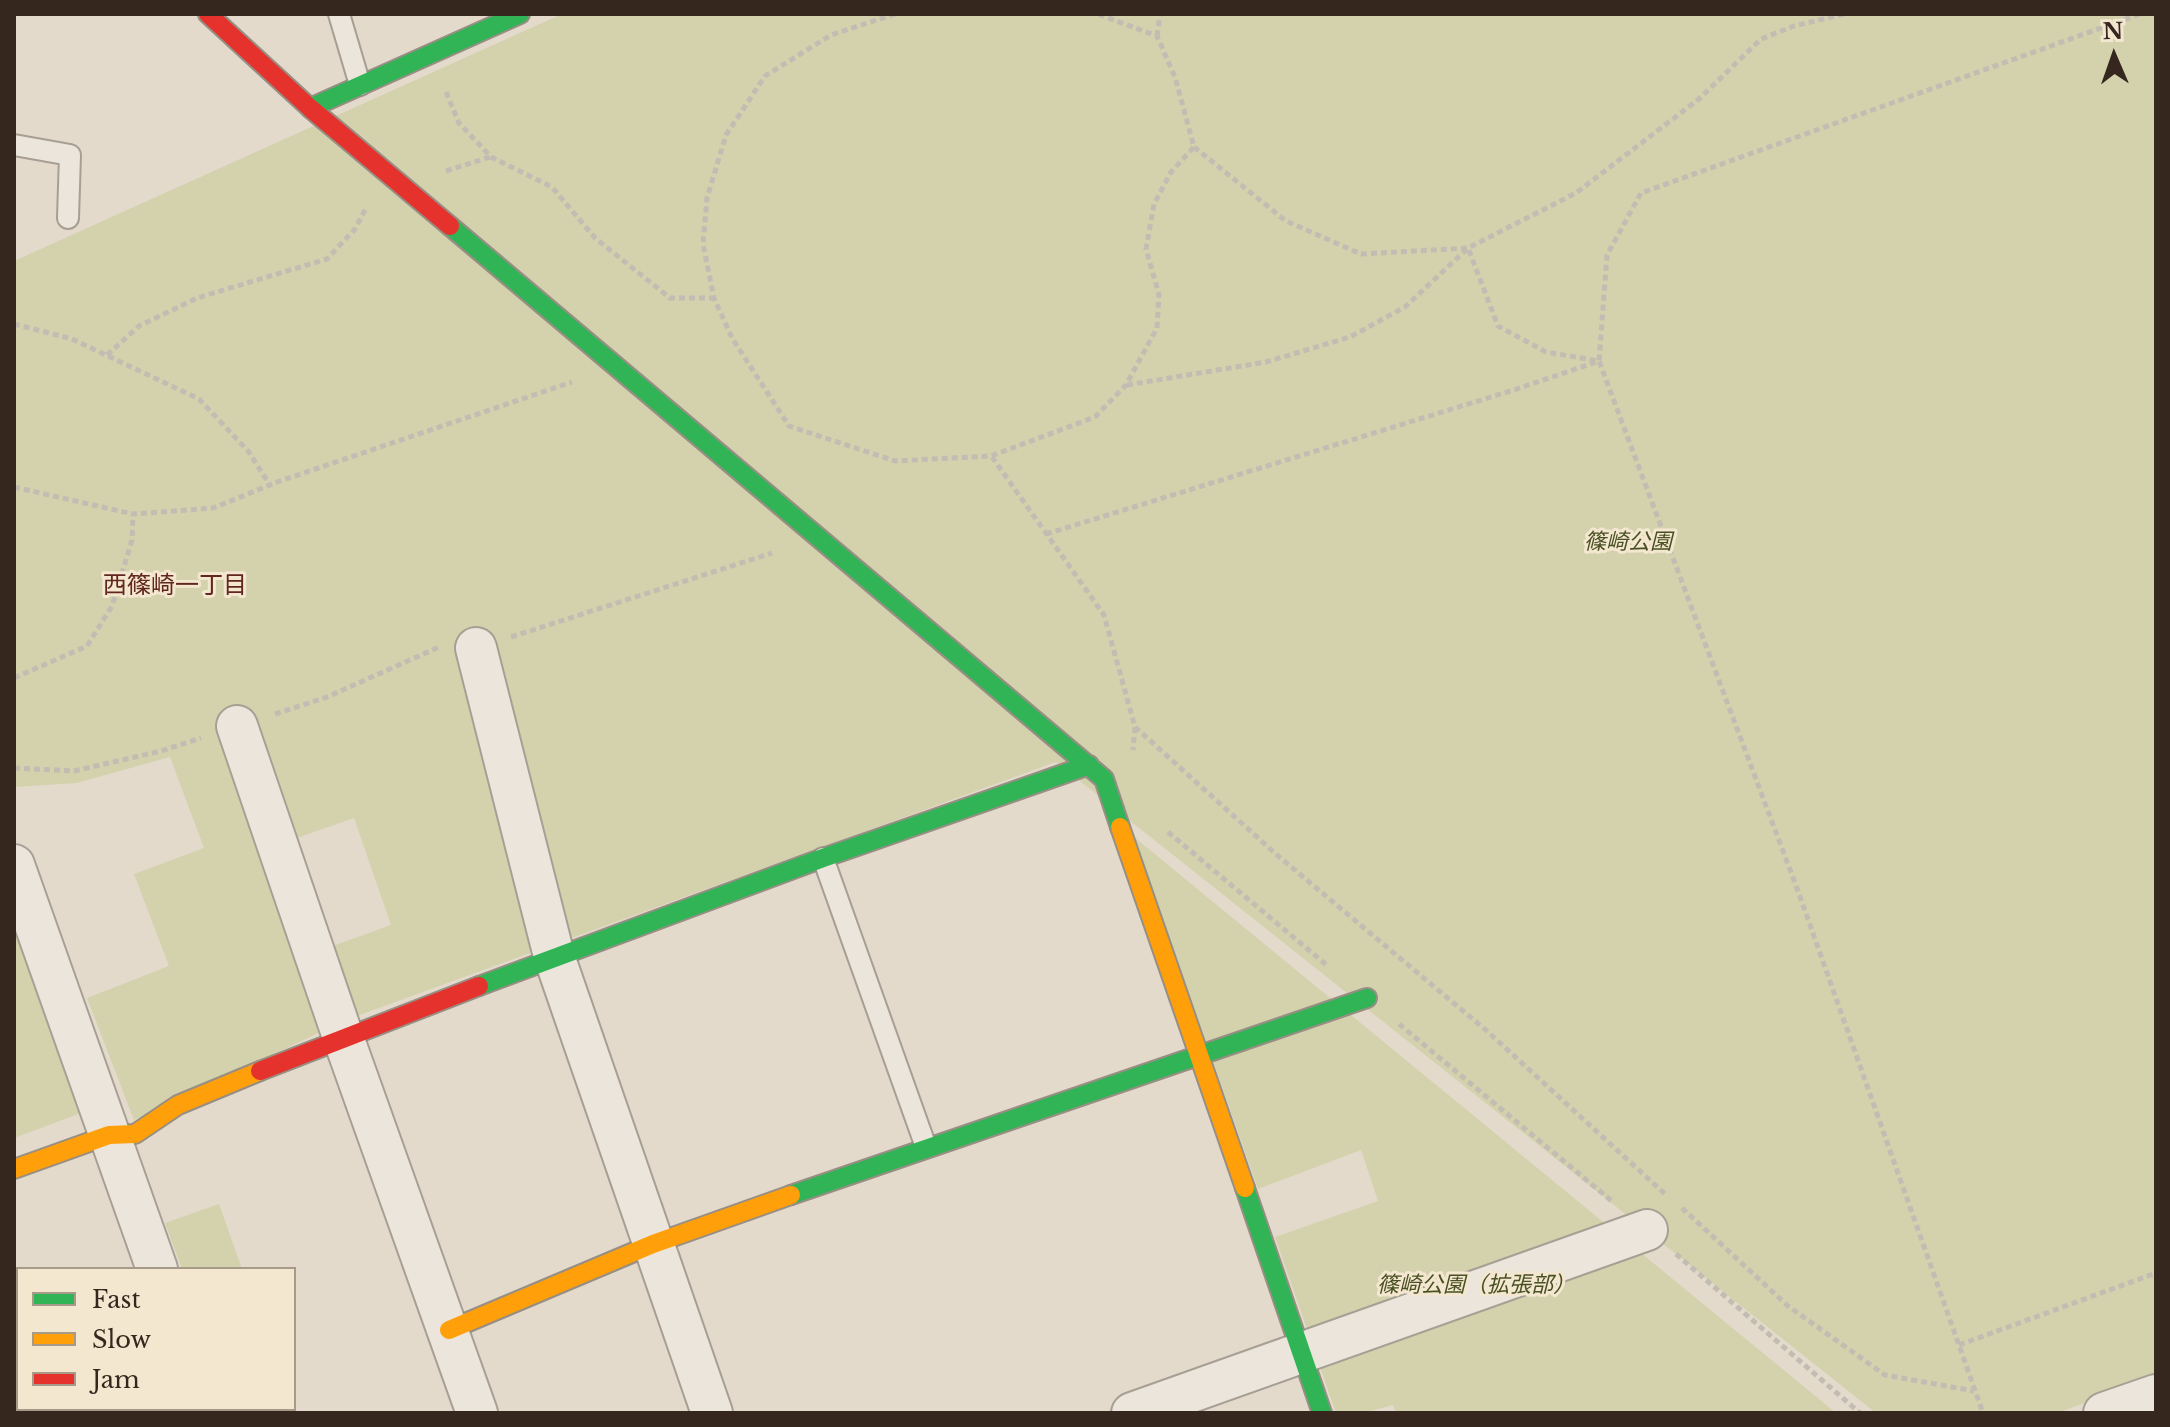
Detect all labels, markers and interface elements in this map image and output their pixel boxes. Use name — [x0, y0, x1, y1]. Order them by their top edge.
north arrow — [2074, 16, 2154, 96]
text: N — [2102, 18, 2124, 45]
park label: 篠崎公園 — [1584, 530, 1672, 556]
district label: 西篠崎一丁目 — [103, 572, 247, 600]
legend — [16, 1267, 296, 1411]
park label: 篠崎公園（拡張部） — [1377, 1273, 1575, 1299]
text: Fast — [92, 1285, 140, 1314]
text: Slow — [92, 1325, 151, 1354]
text: Jam — [92, 1365, 140, 1394]

